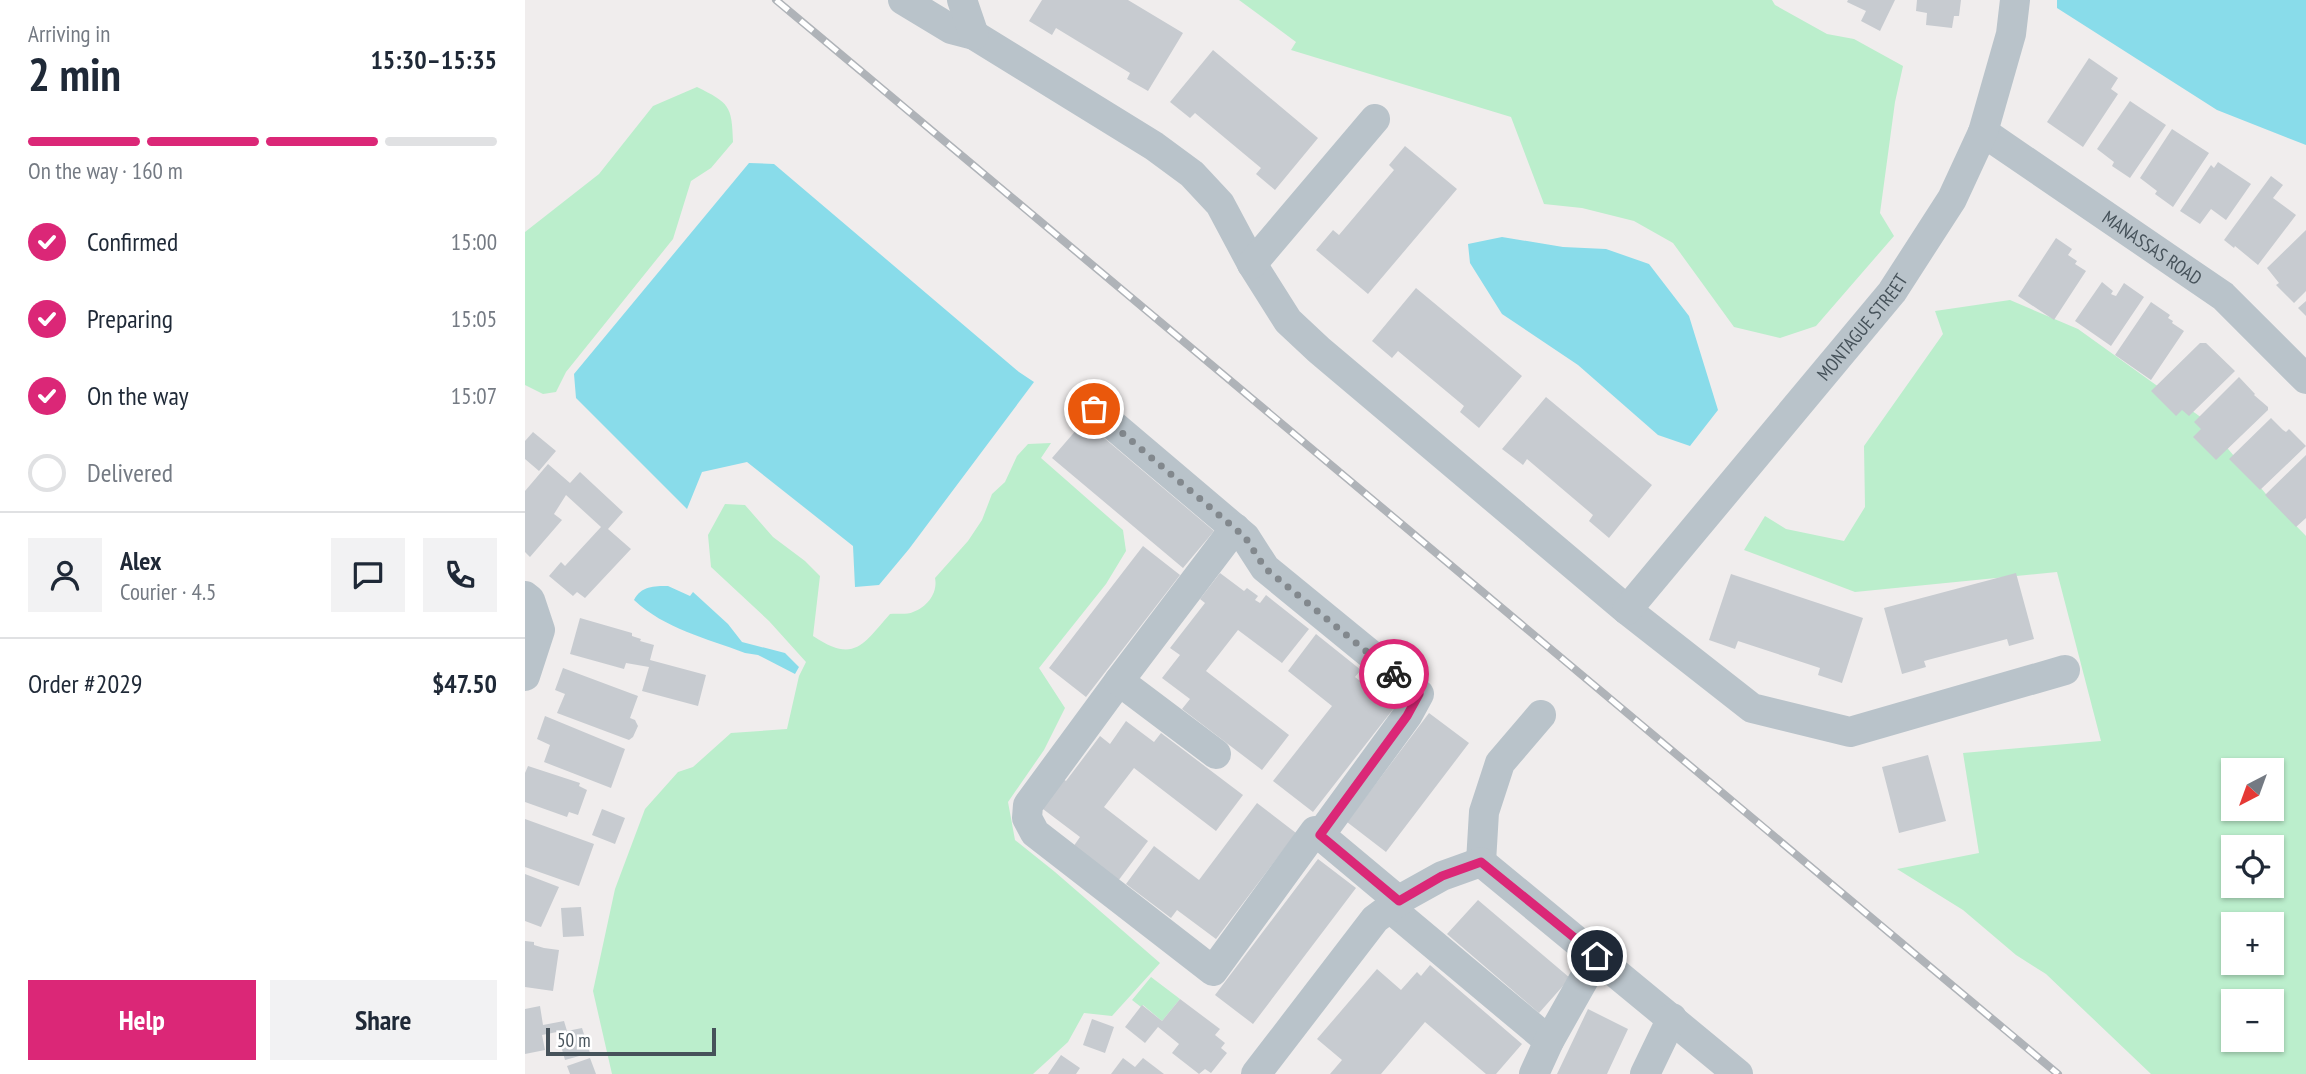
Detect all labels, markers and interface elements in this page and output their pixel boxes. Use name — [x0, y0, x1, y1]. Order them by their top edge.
text: Arriving in — [28, 19, 110, 48]
text: 15:30–15:35 — [370, 43, 497, 76]
text: 2 min — [28, 44, 121, 104]
text: On the way · 160 m — [28, 156, 183, 185]
street label: MANASSAS ROAD — [2098, 205, 2207, 290]
icon: check — [28, 223, 66, 261]
text: Confirmed — [87, 225, 178, 258]
text: 15:00 — [451, 227, 497, 256]
street label: MONTAGUE STREET — [1811, 269, 1913, 385]
icon: check — [28, 300, 66, 338]
text: Preparing — [87, 302, 173, 335]
text: 15:05 — [451, 304, 497, 333]
icon: check — [28, 377, 66, 415]
text: On the way — [87, 379, 189, 412]
pin — [1064, 379, 1124, 439]
text: 15:07 — [451, 381, 497, 410]
icon: bag — [1075, 390, 1113, 428]
text: Delivered — [87, 456, 173, 489]
button: person — [28, 538, 102, 612]
button: chat — [331, 538, 405, 612]
button: phone — [423, 538, 497, 612]
text: Alex — [120, 544, 161, 577]
text: Courier · 4.5 — [120, 577, 216, 606]
courier — [1359, 639, 1429, 709]
icon: bike — [1375, 655, 1413, 693]
text: Order #2029 — [28, 667, 143, 700]
text: $47.50 — [432, 667, 497, 700]
north arrow — [2221, 758, 2284, 821]
map controls — [2221, 758, 2284, 1052]
button: locate — [2221, 835, 2284, 898]
button: + — [2221, 912, 2284, 975]
pin — [1567, 926, 1627, 986]
icon: home — [1578, 937, 1616, 975]
button: Help — [28, 980, 256, 1060]
button: Share — [270, 980, 497, 1060]
button: − — [2221, 989, 2284, 1052]
scale bar — [546, 1025, 716, 1057]
text: 50 m — [557, 1028, 591, 1052]

